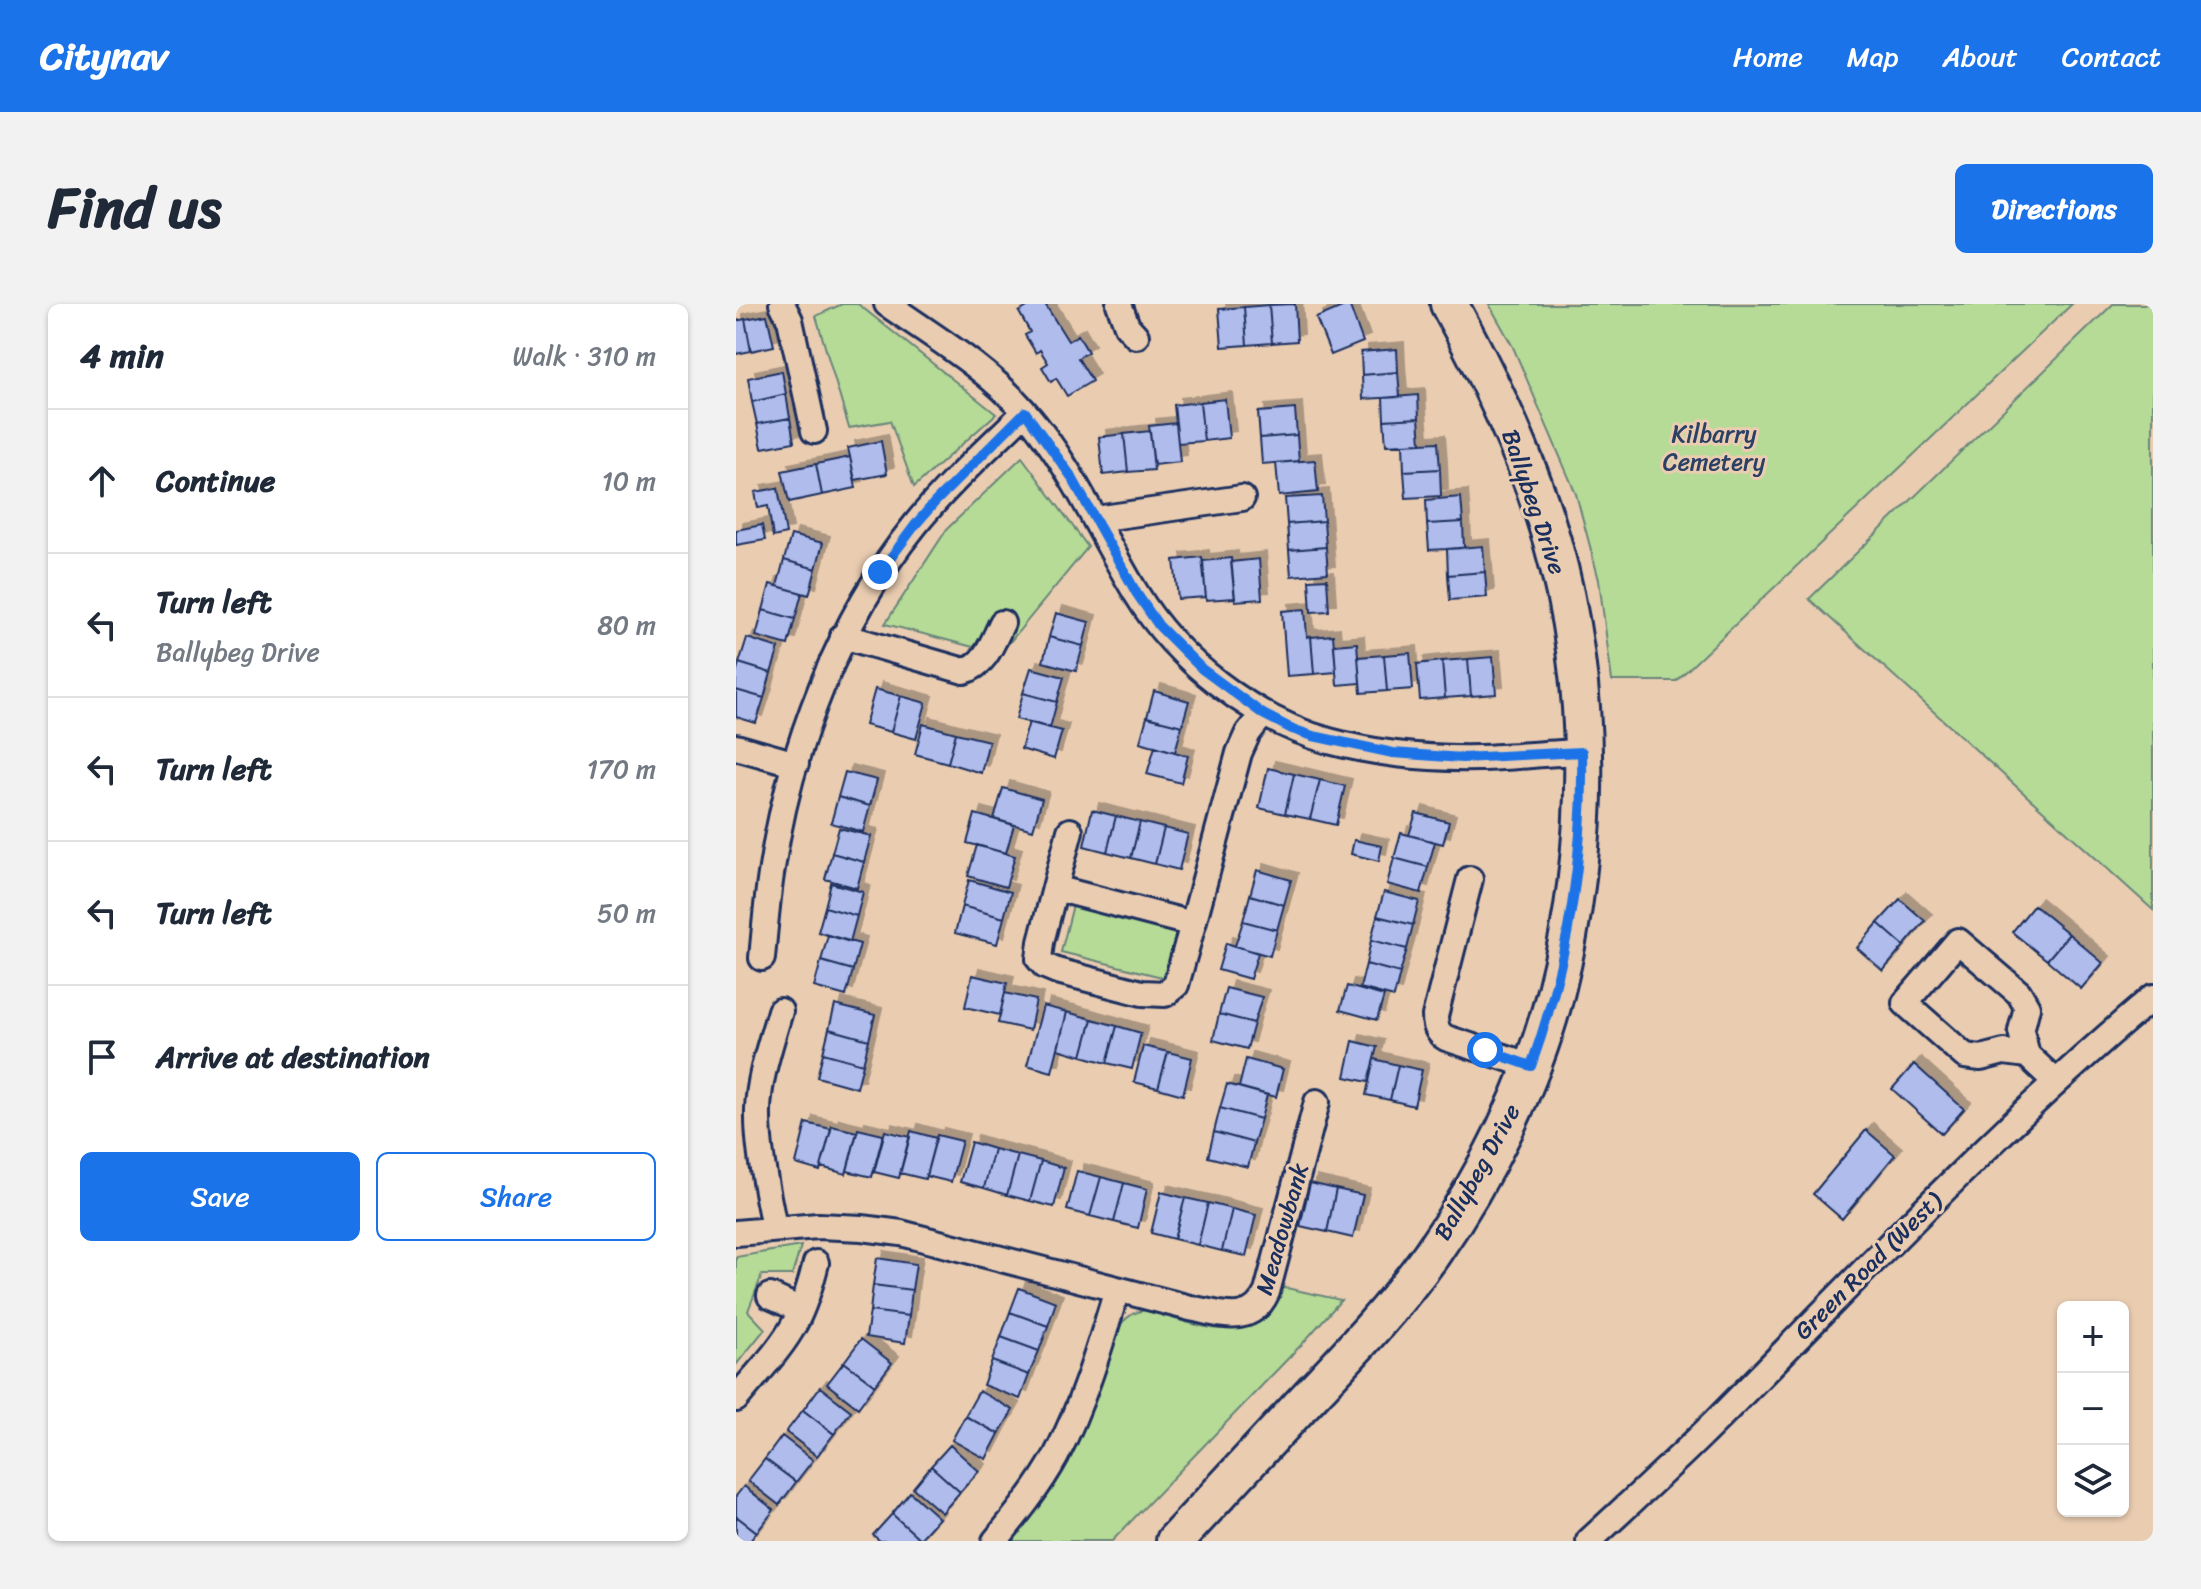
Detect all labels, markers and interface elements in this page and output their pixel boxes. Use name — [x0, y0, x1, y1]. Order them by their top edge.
text: Citynav — [40, 23, 168, 90]
text: Home — [1733, 32, 1803, 81]
text: Map — [1847, 32, 1898, 81]
text: About — [1942, 32, 2018, 81]
text: Contact — [2062, 32, 2161, 81]
text: Find us — [48, 159, 221, 258]
button: Directions — [1955, 164, 2153, 253]
text: 4 min — [80, 326, 164, 386]
text: Walk · 310 m — [513, 333, 656, 379]
park label: Kilbarry Cemetery — [1663, 413, 1766, 483]
street label: Ballybeg Drive — [1490, 424, 1578, 580]
text: Continue — [156, 454, 275, 508]
text: 10 m — [602, 458, 656, 504]
icon: ahead — [80, 459, 124, 503]
route end — [862, 554, 898, 590]
text: Turn left — [156, 575, 272, 629]
text: 80 m — [597, 602, 656, 648]
icon: left — [80, 603, 124, 647]
text: Ballybeg Drive — [156, 629, 320, 675]
text: Turn left — [156, 742, 272, 796]
text: 170 m — [587, 746, 656, 792]
icon: left — [80, 747, 124, 791]
text: Turn left — [156, 886, 272, 940]
text: 50 m — [597, 890, 656, 936]
icon: left — [80, 891, 124, 935]
text: Arrive at destination — [156, 1030, 430, 1084]
route start — [1467, 1032, 1503, 1068]
icon: arrive — [80, 1035, 124, 1079]
street label: Ballybeg Drive — [1422, 1096, 1532, 1248]
button: Save — [80, 1152, 360, 1241]
button: Share — [376, 1152, 656, 1241]
street label: Meadowbank — [1243, 1158, 1321, 1300]
street label: Green Road (West) — [1784, 1181, 1953, 1350]
map controls — [2057, 1301, 2129, 1517]
button: + — [2057, 1301, 2129, 1373]
button: − — [2057, 1373, 2129, 1445]
button: layers — [2057, 1445, 2129, 1517]

